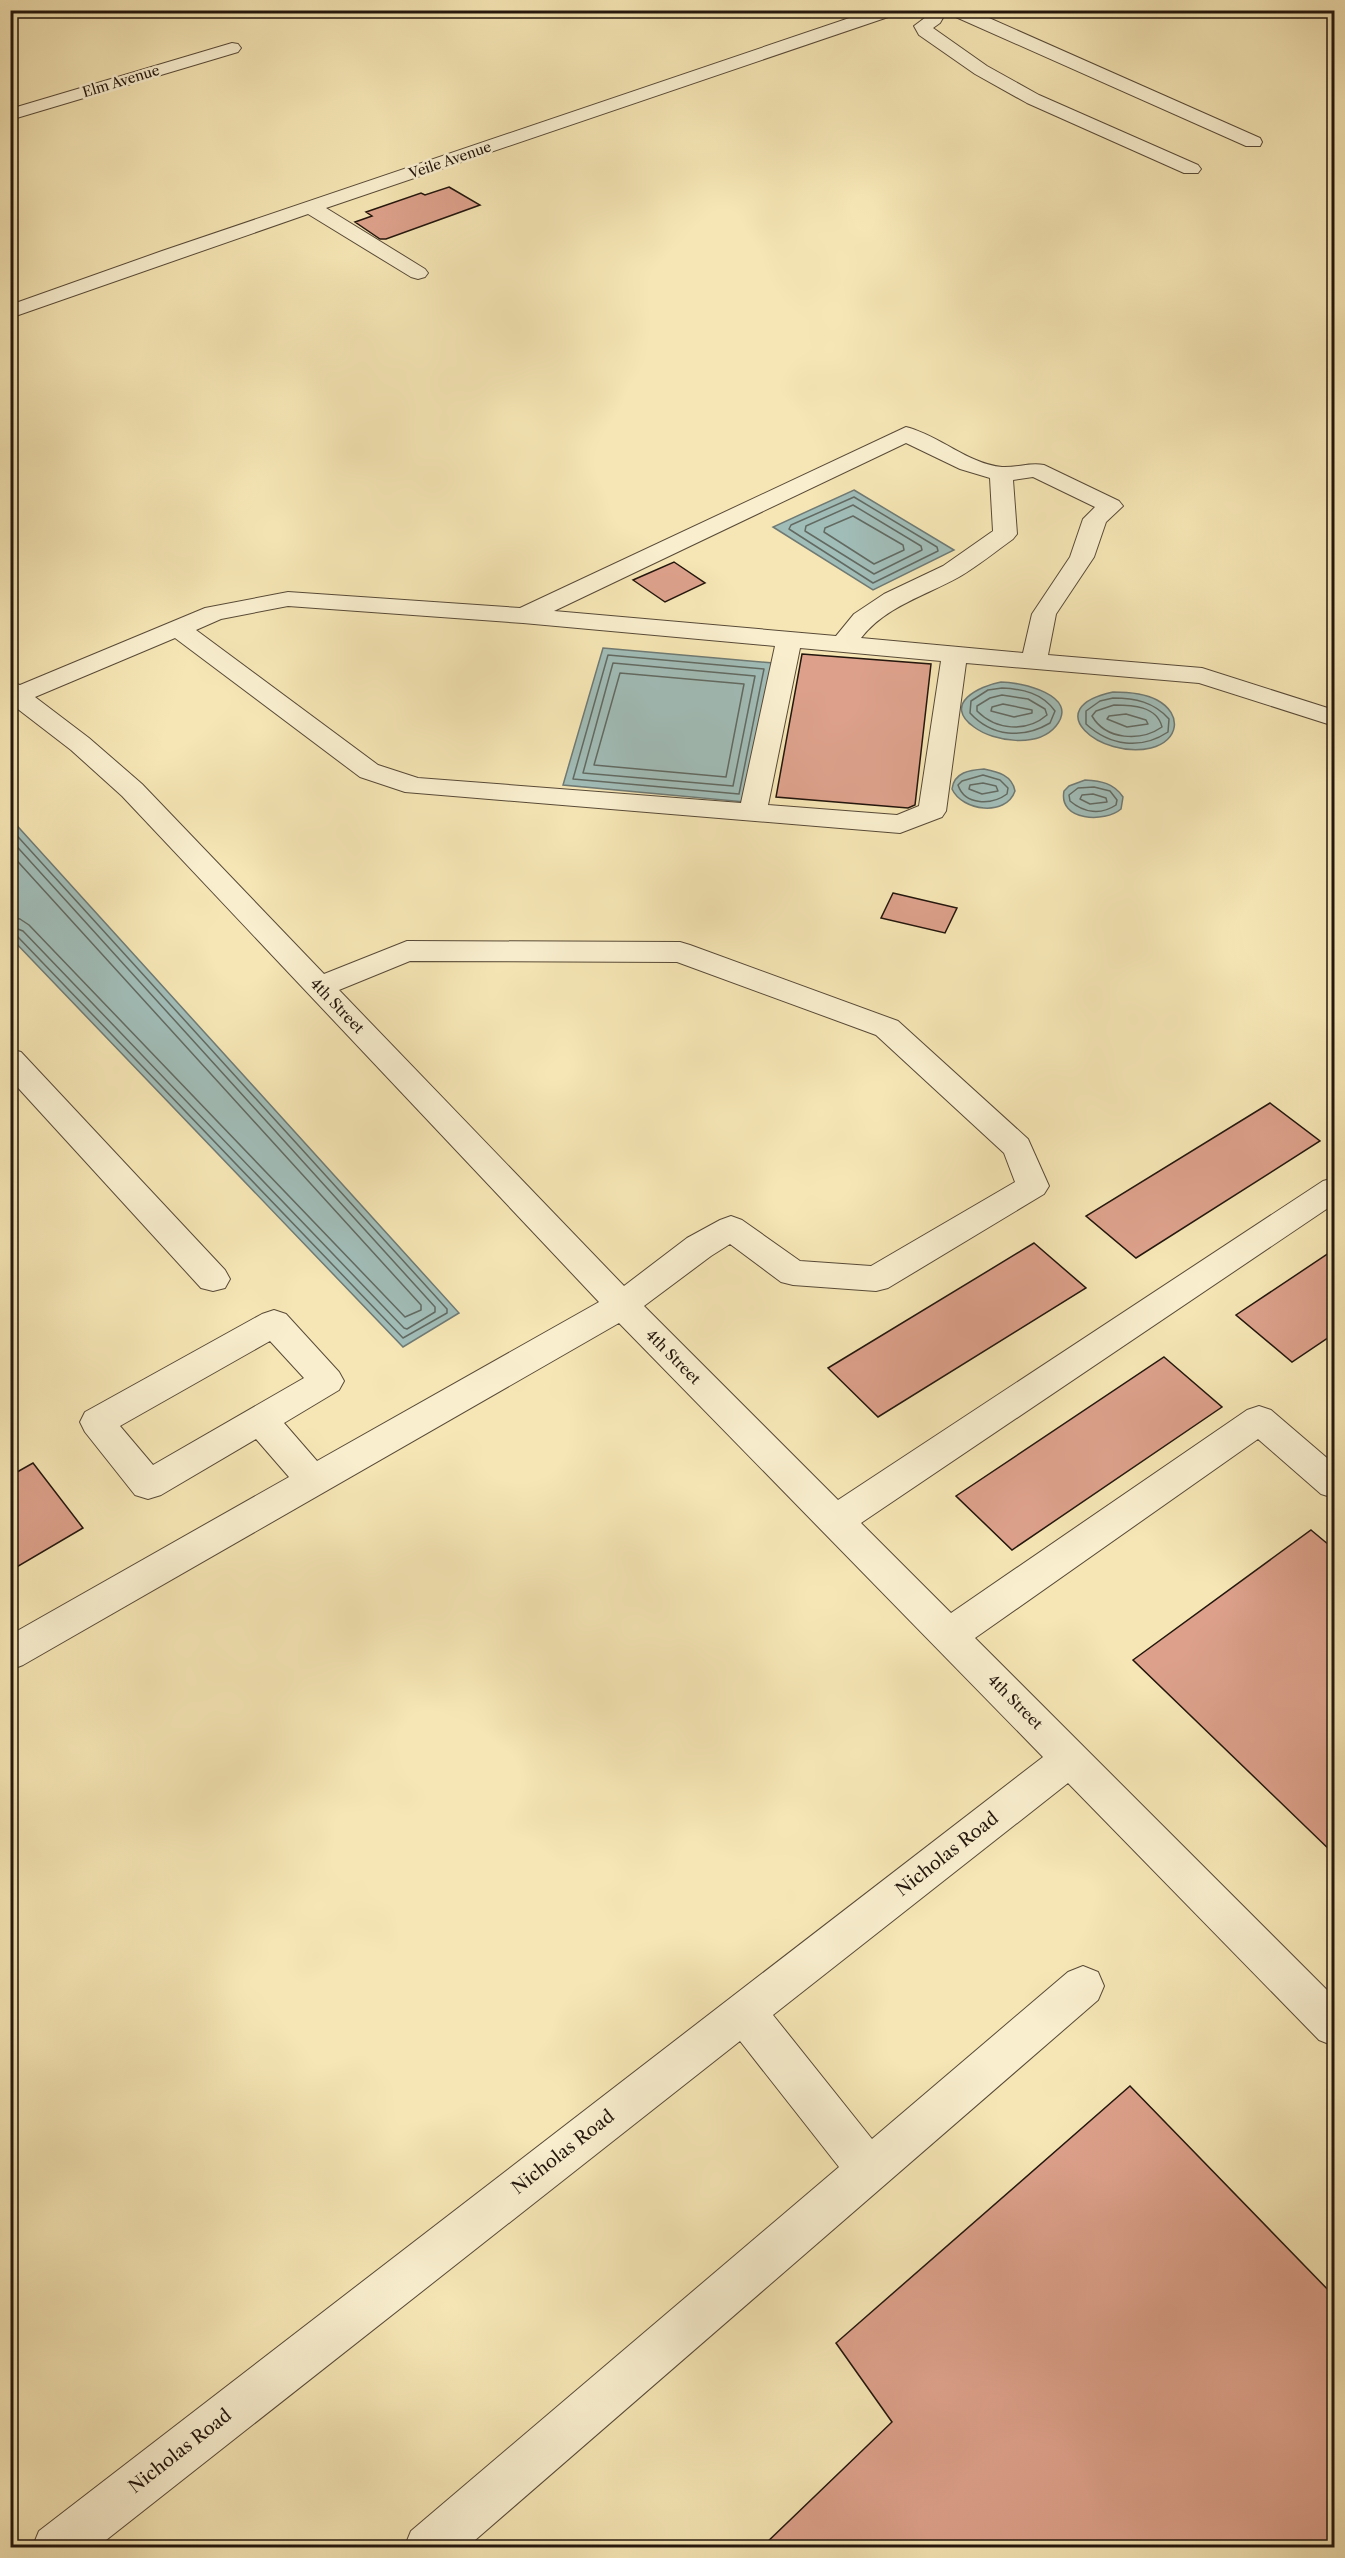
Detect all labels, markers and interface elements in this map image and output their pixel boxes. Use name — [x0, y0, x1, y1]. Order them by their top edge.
street label: Elm Avenue — [80, 61, 162, 101]
street label: Veile Avenue — [406, 137, 494, 183]
street label: 4th Street — [306, 974, 369, 1038]
street label: 4th Street — [642, 1325, 705, 1389]
street label: 4th Street — [984, 1670, 1047, 1734]
street label: Nicholas Road — [891, 1807, 1003, 1901]
street label: Nicholas Road — [507, 2105, 619, 2199]
street label: Nicholas Road — [124, 2404, 236, 2498]

